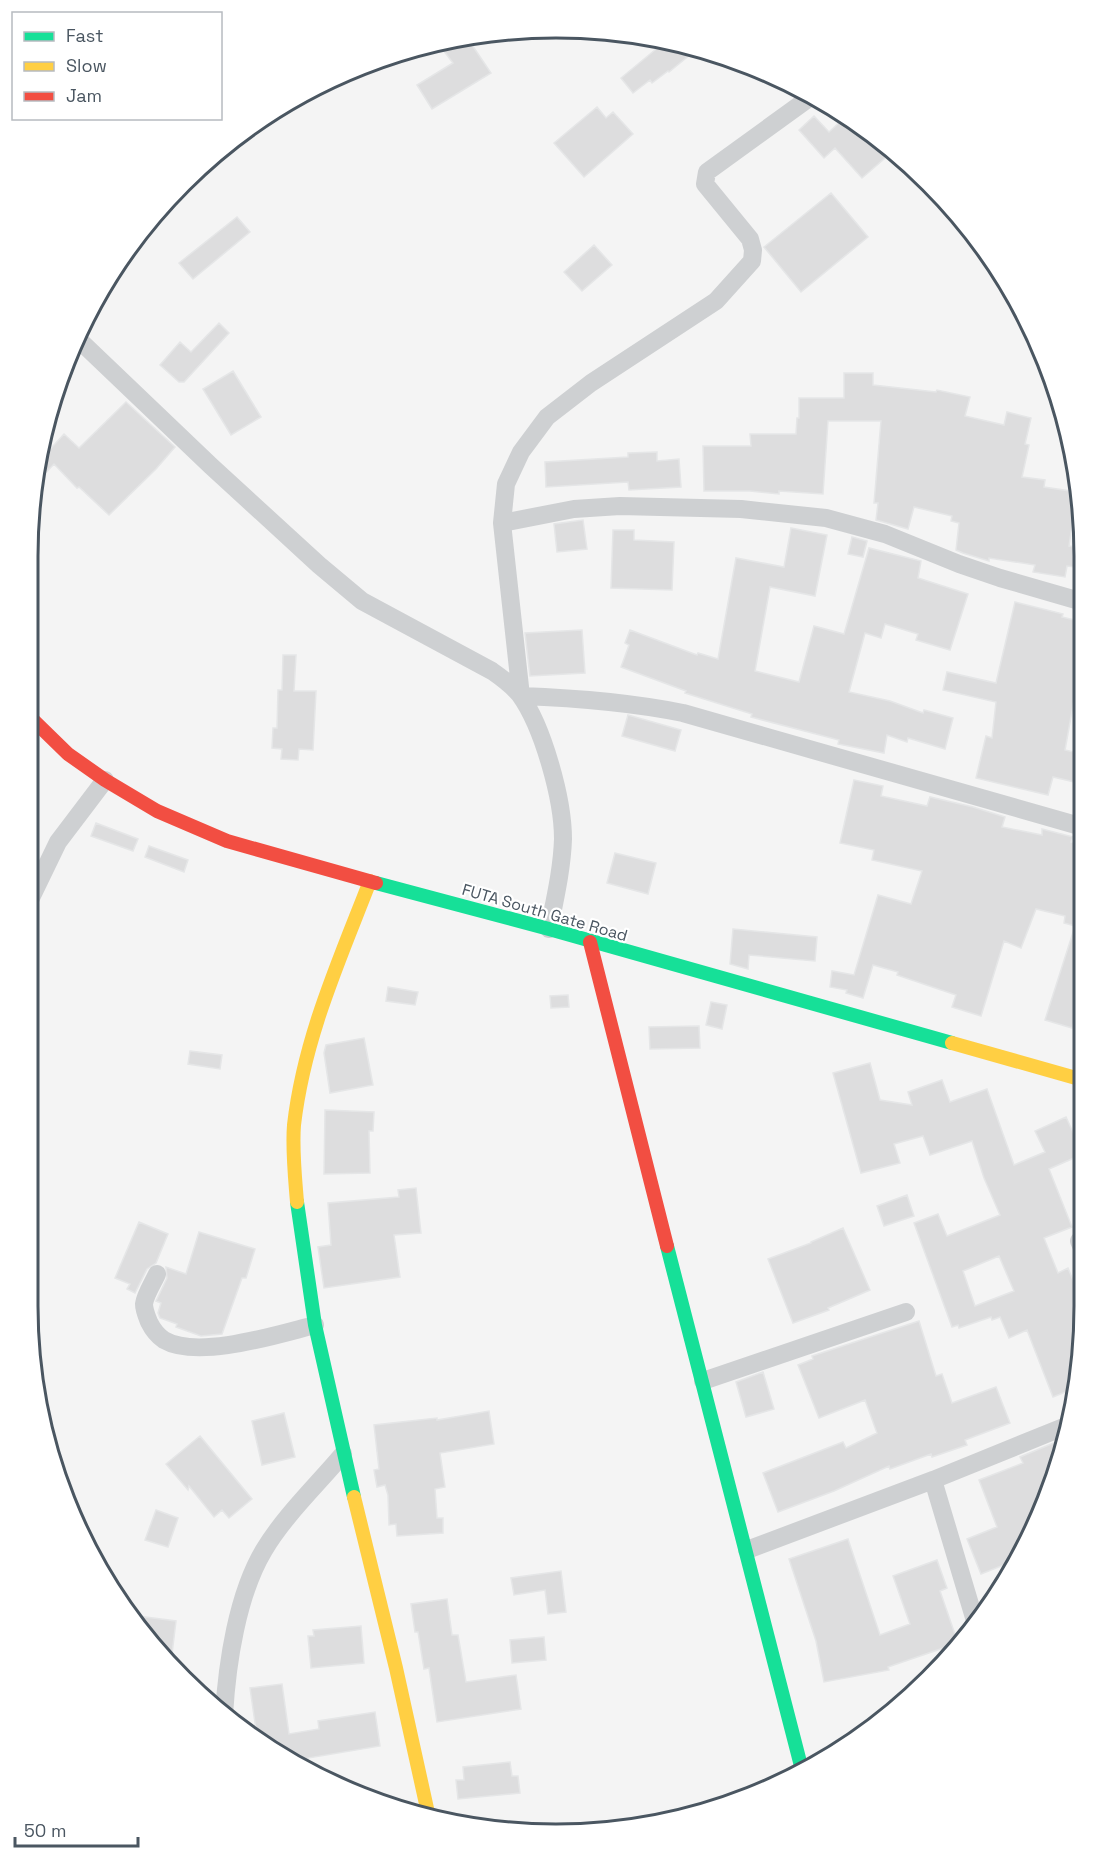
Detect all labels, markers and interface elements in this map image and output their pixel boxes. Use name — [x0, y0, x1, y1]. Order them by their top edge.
legend — [12, 12, 222, 120]
text: Fast — [66, 24, 103, 47]
text: Slow — [66, 54, 107, 77]
text: Jam — [66, 84, 102, 107]
street label: FUTA South Gate Road — [460, 879, 630, 946]
scale bar — [15, 1810, 138, 1848]
text: 50 m — [24, 1819, 66, 1842]

